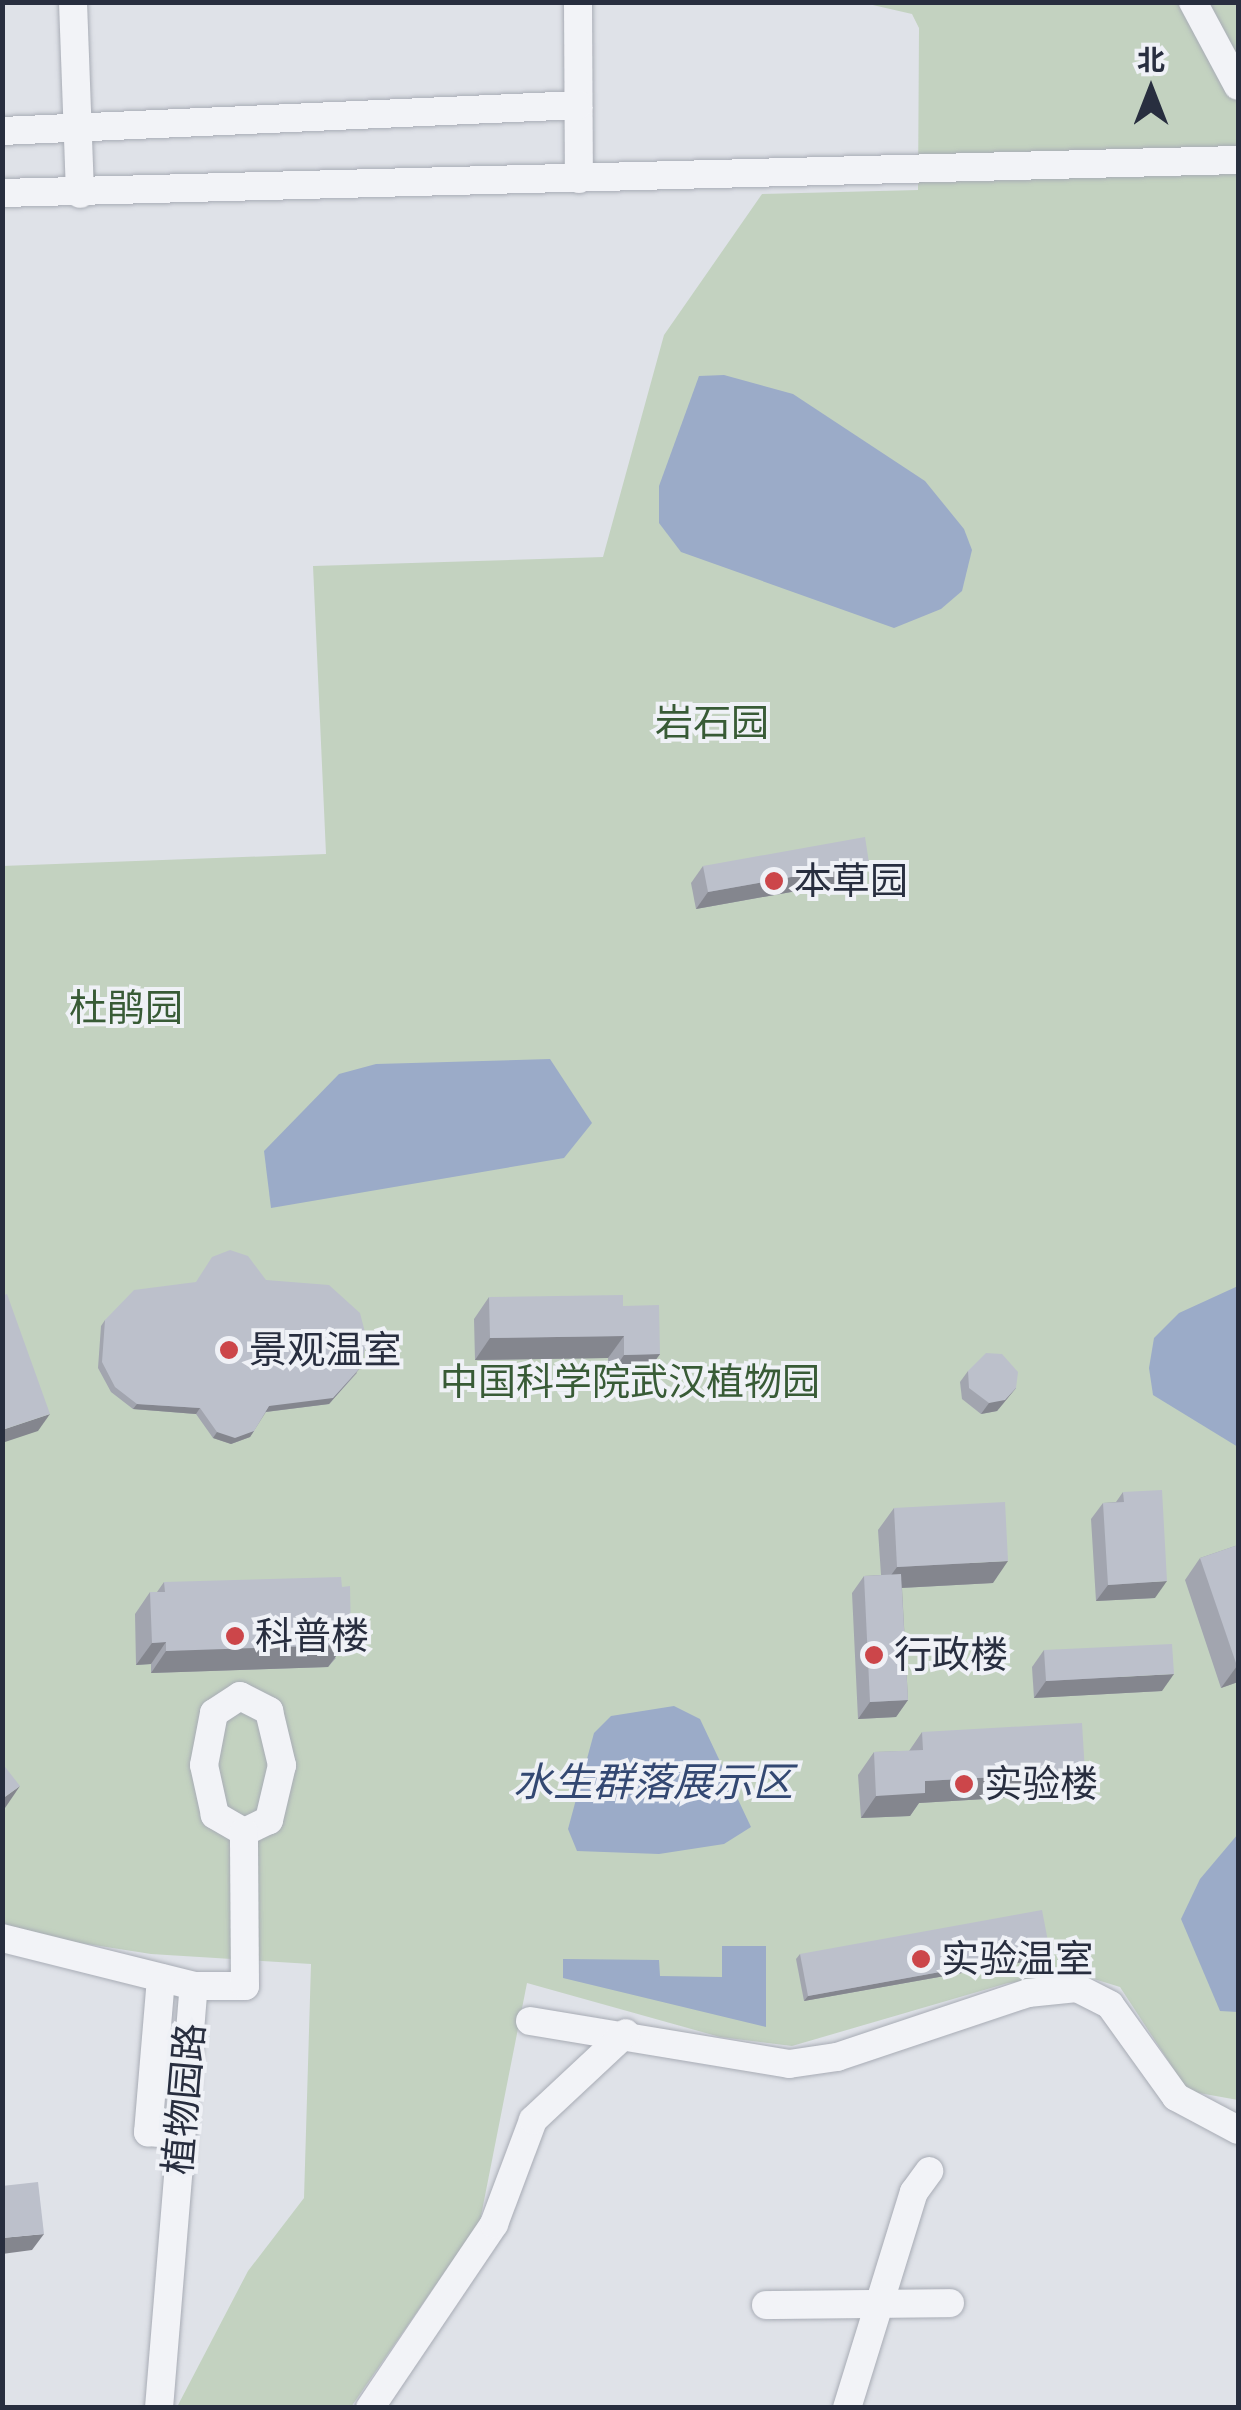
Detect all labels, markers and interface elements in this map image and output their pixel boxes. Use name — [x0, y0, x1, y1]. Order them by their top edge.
text: 北 — [1137, 38, 1165, 81]
north arrow — [1101, 40, 1201, 140]
park label: 岩石园 — [655, 700, 769, 746]
place label: 本草园 — [794, 858, 908, 904]
marker: 本草园 — [763, 870, 785, 892]
park label: 杜鹃园 — [69, 985, 183, 1031]
place label: 景观温室 — [249, 1327, 401, 1373]
marker: 景观温室 — [218, 1339, 240, 1361]
park label: 中国科学院武汉植物园 — [440, 1359, 820, 1405]
place label: 科普楼 — [255, 1613, 369, 1659]
marker: 科普楼 — [224, 1625, 246, 1647]
place label: 行政楼 — [894, 1632, 1008, 1678]
marker: 行政楼 — [863, 1644, 885, 1666]
water label: 水生群落展示区 — [513, 1758, 793, 1806]
place label: 实验楼 — [984, 1761, 1098, 1807]
marker: 实验楼 — [953, 1773, 975, 1795]
place label: 实验温室 — [941, 1936, 1093, 1982]
marker: 实验温室 — [910, 1948, 932, 1970]
street label: 植物园路 — [155, 2021, 213, 2177]

